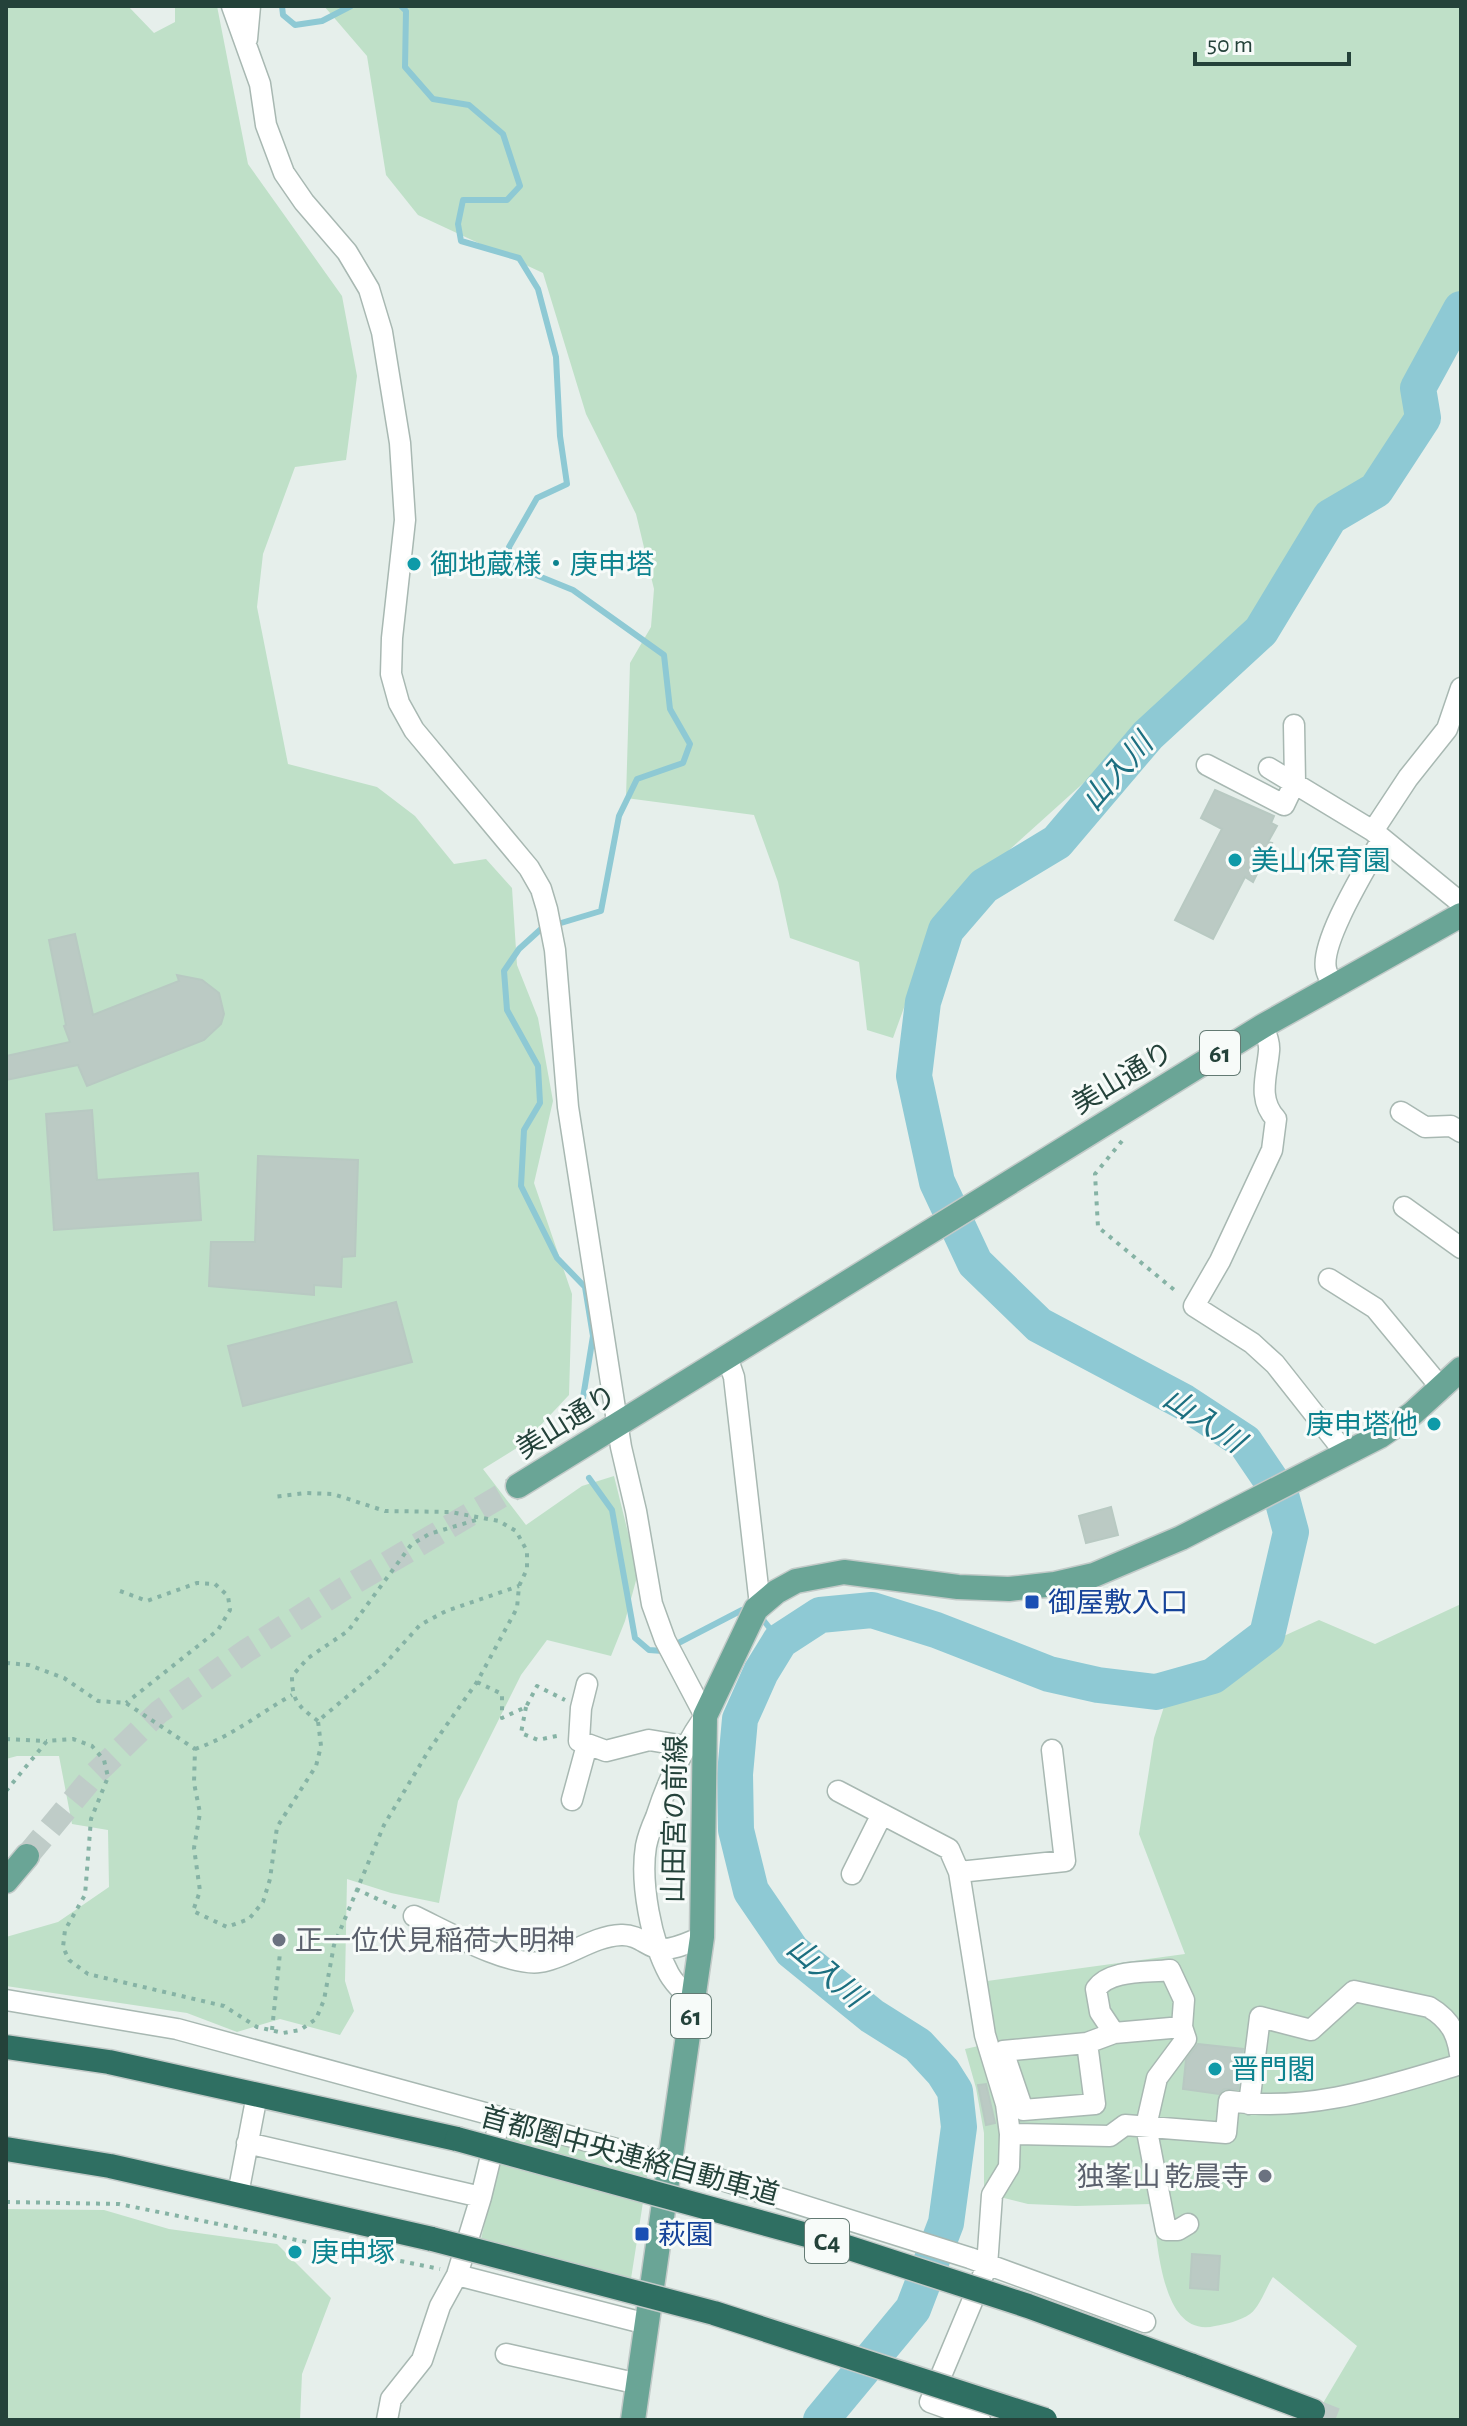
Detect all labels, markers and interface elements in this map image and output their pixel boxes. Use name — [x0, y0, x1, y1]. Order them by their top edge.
scale bar — [1195, 16, 1349, 66]
text: 50 m — [1207, 33, 1253, 57]
place label: 御地蔵様・庚申塔 — [430, 550, 654, 580]
marker: 御地蔵様・庚申塔 — [405, 555, 423, 573]
water label: 山入川 — [1076, 726, 1161, 816]
place label: 美山保育園 — [1251, 846, 1391, 876]
marker: 美山保育園 — [1226, 851, 1244, 869]
road number: 61 — [1200, 1031, 1240, 1075]
street label: 美山通り — [1067, 1036, 1178, 1120]
street label: 美山通り — [511, 1379, 622, 1464]
water label: 山入川 — [1158, 1382, 1252, 1460]
place label: 庚申塔他 — [1306, 1410, 1418, 1440]
marker: 庚申塔他 — [1425, 1415, 1443, 1433]
place label: 御屋敷入口 — [1048, 1588, 1188, 1618]
marker: 御屋敷入口 — [1023, 1593, 1041, 1611]
street label: 山田宮の前線 — [659, 1735, 691, 1903]
place label: 正一位伏見稲荷大明神 — [295, 1926, 575, 1956]
marker: 正一位伏見稲荷大明神 — [270, 1931, 288, 1949]
water label: 山入川 — [781, 1932, 872, 2015]
road number: 61 — [671, 1994, 711, 2038]
place label: 晋門閣 — [1231, 2056, 1315, 2085]
marker: 晋門閣 — [1206, 2060, 1224, 2078]
street label: 首都圏中央連絡自動車道 — [477, 2102, 782, 2210]
place label: 独峯山 乾晨寺 — [1076, 2162, 1249, 2192]
marker: 独峯山 乾晨寺 — [1256, 2167, 1274, 2185]
road number: C4 — [805, 2219, 849, 2263]
place label: 萩園 — [658, 2220, 714, 2250]
marker: 萩園 — [633, 2225, 651, 2243]
place label: 庚申塚 — [311, 2238, 395, 2268]
marker: 庚申塚 — [286, 2243, 304, 2261]

